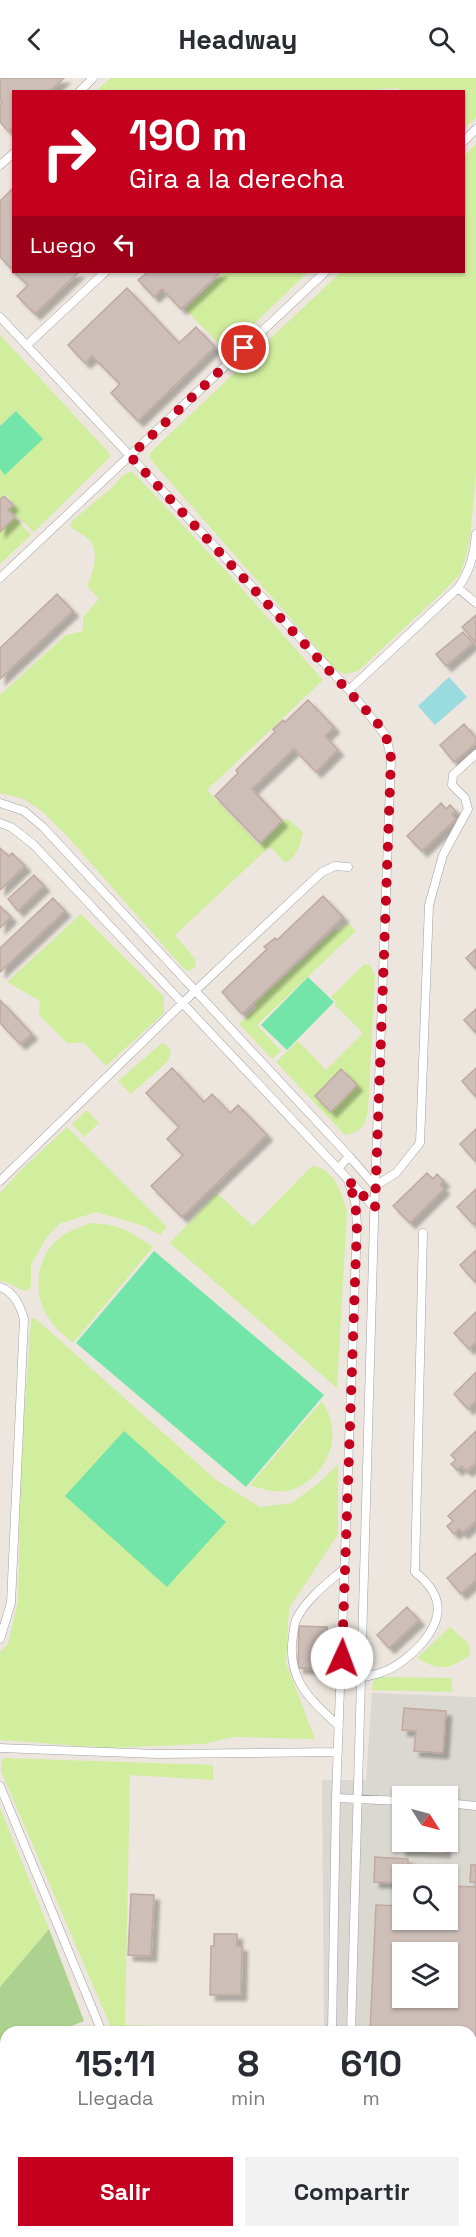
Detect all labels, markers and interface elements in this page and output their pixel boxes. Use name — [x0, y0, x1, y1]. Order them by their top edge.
text: Headway — [179, 22, 297, 57]
icon: back — [18, 23, 51, 56]
icon: search — [425, 23, 458, 56]
text: 190 m — [129, 109, 248, 162]
icon: right — [30, 114, 108, 192]
text: Gira a la derecha — [129, 161, 344, 196]
icon: left — [108, 228, 141, 261]
text: Luego — [30, 231, 96, 259]
pin — [218, 322, 269, 373]
icon: arrive — [227, 331, 260, 364]
position arrow — [310, 1626, 374, 1690]
north arrow — [392, 1786, 458, 1852]
map controls — [392, 1786, 458, 2008]
button: search — [392, 1864, 458, 1930]
button: layers — [392, 1942, 458, 2008]
text: 15:11 — [75, 2041, 156, 2087]
text: 8 — [237, 2041, 259, 2087]
text: 610 — [340, 2041, 402, 2087]
text: Llegada — [77, 2085, 154, 2111]
text: min — [231, 2085, 265, 2111]
text: m — [363, 2085, 380, 2111]
button: Salir — [18, 2157, 233, 2226]
button: Compartir — [245, 2157, 459, 2226]

